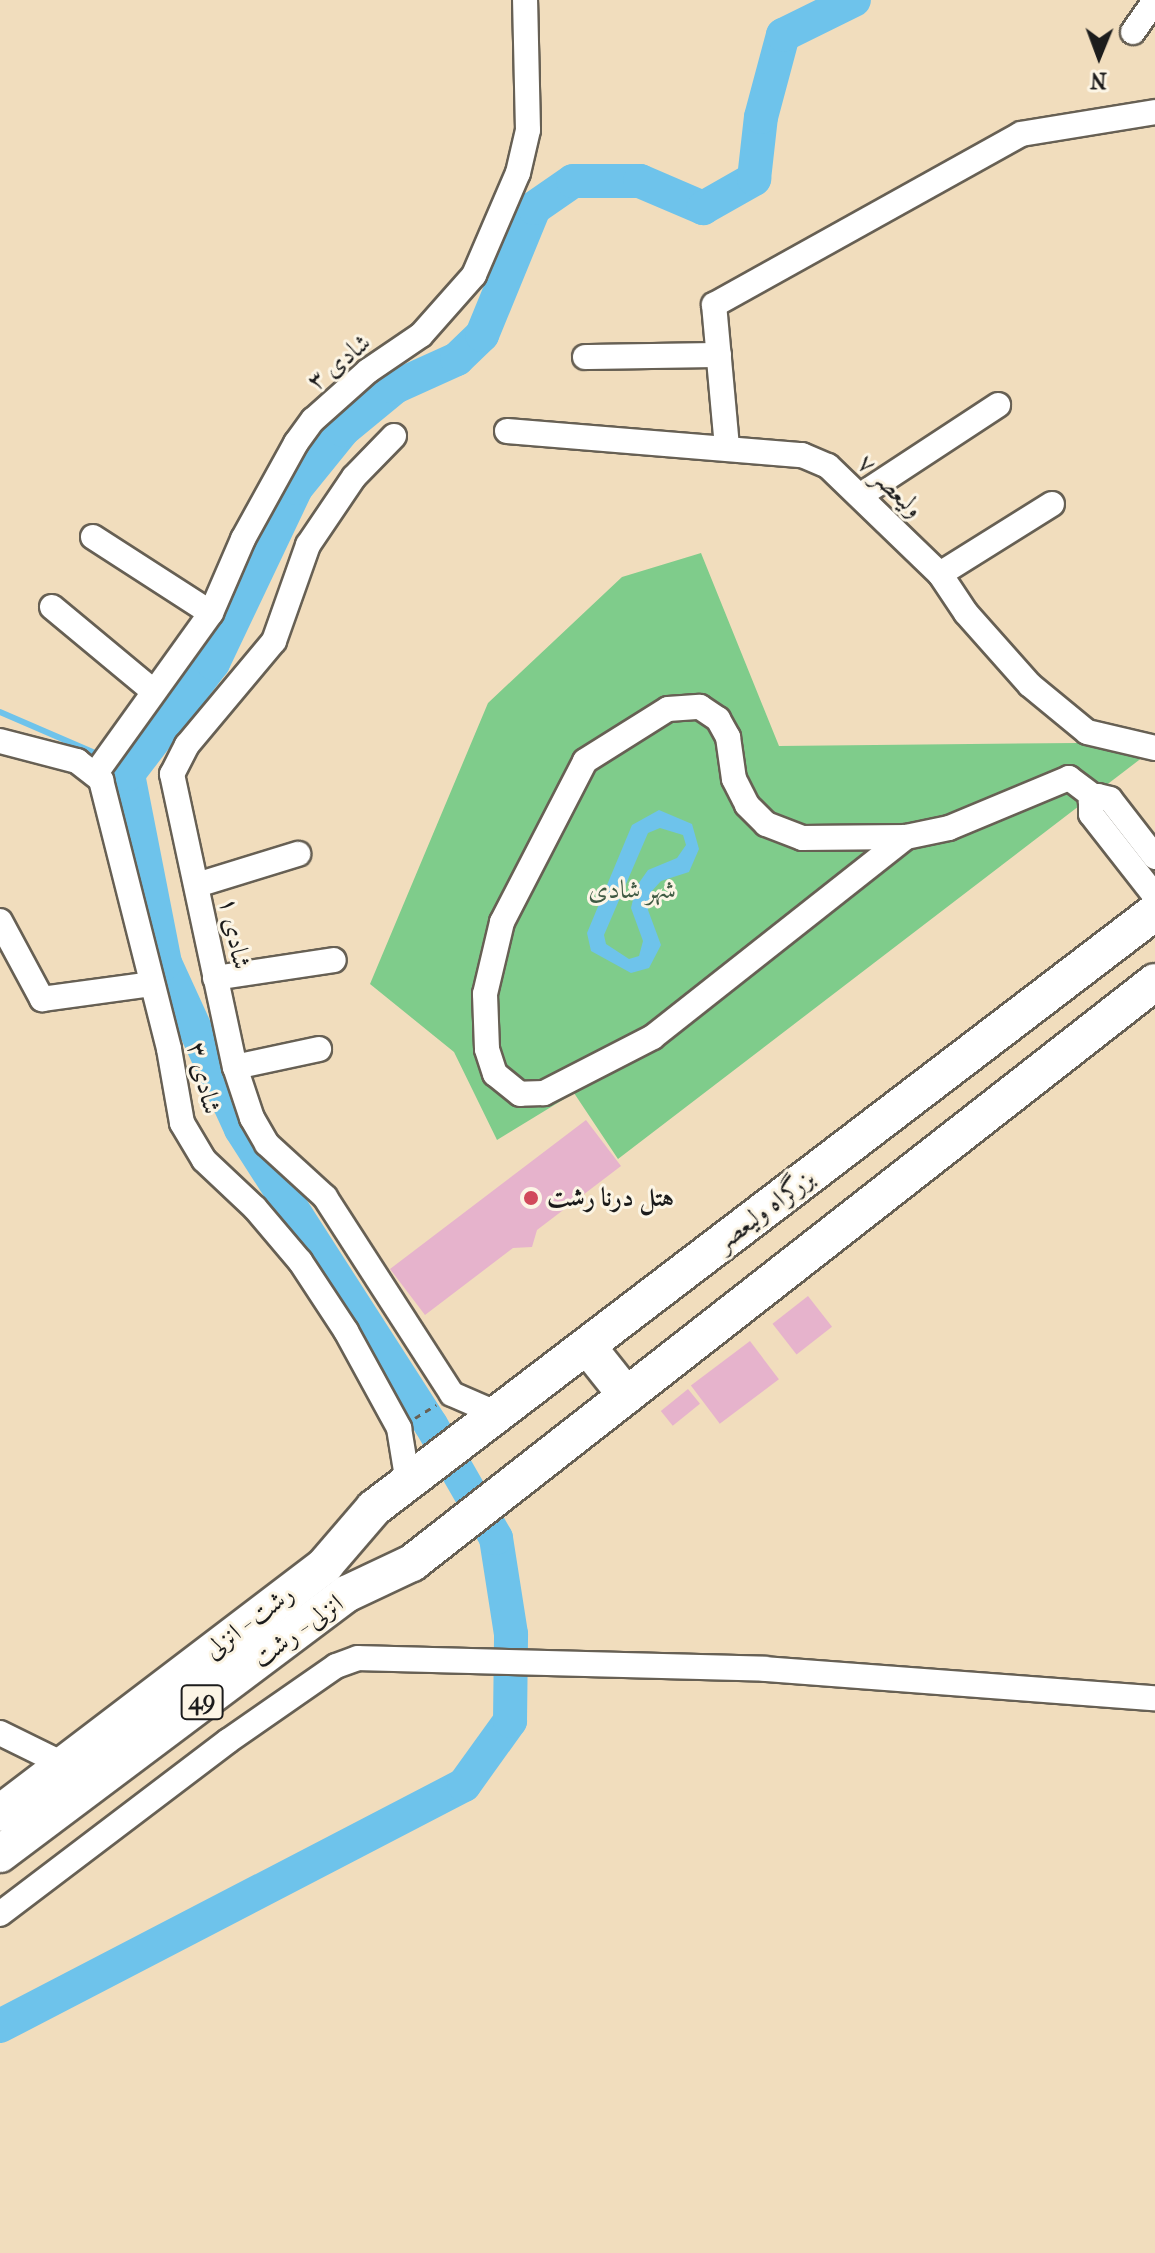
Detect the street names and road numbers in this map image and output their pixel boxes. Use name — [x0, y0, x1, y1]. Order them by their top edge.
street label: شادی ۳ — [301, 327, 377, 397]
street label: ولیعصر ۷ — [851, 447, 929, 525]
street label: شادی ۱ — [213, 894, 257, 972]
street label: شادی ۳ — [181, 1039, 227, 1117]
street label: بزرگراه ولیعصر — [709, 1163, 821, 1257]
street label: رشت - انزلی — [198, 1578, 300, 1666]
street label: انزلی - رشت — [247, 1588, 349, 1674]
road number: 49 — [180, 1682, 224, 1722]

